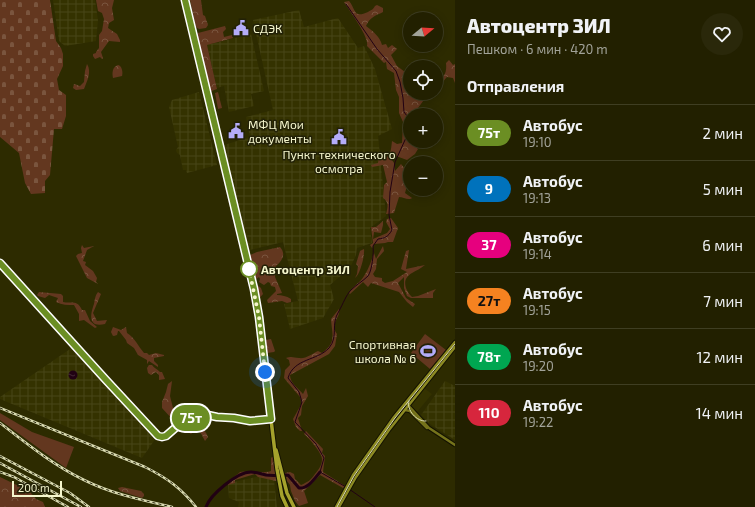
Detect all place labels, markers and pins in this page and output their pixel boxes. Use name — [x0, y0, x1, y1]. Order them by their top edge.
public building icon: СДЭК — [232, 19, 250, 37]
place label: СДЭК — [253, 21, 282, 35]
place label: МФЦ Мои документы — [248, 117, 312, 146]
public building icon: МФЦ Мои документы — [227, 122, 245, 140]
public building icon: Пункт технического осмотра — [330, 128, 348, 146]
place label: Пункт технического осмотра — [282, 147, 396, 175]
marker: Автоцентр ЗИЛ — [240, 260, 258, 278]
place label: Автоцентр ЗИЛ — [261, 262, 350, 276]
place label: Спортивная школа № 6 — [349, 337, 416, 365]
sports icon: Спортивная школа № 6 — [419, 342, 437, 360]

